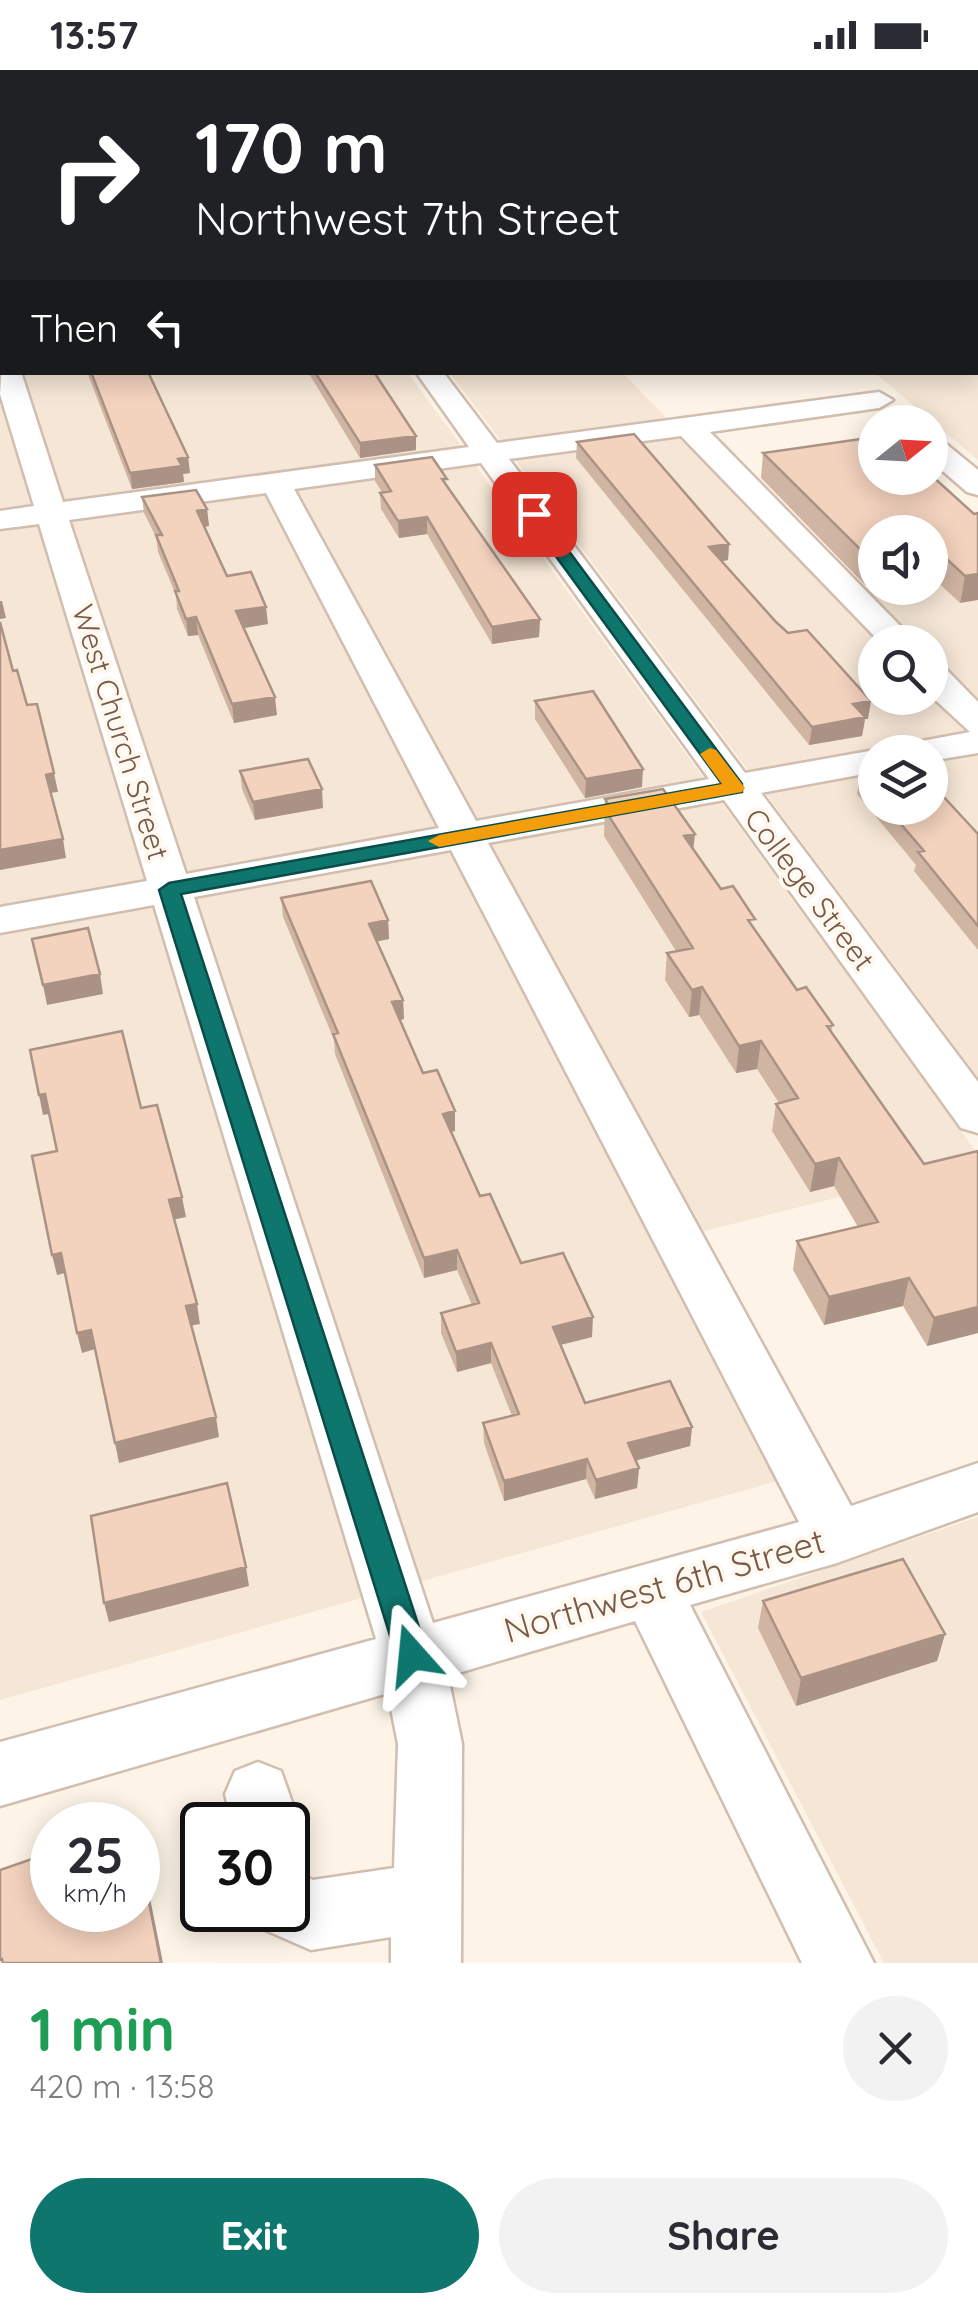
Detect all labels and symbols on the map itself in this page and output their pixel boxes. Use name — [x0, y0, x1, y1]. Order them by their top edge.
north arrow — [858, 405, 948, 495]
pin — [492, 472, 577, 557]
street label: West Church Street — [64, 600, 178, 864]
street label: College Street — [737, 800, 883, 978]
street label: Northwest 6th Street — [499, 1518, 829, 1652]
position arrow — [360, 1603, 464, 1707]
speed limit sign: 30 — [180, 1802, 310, 1932]

